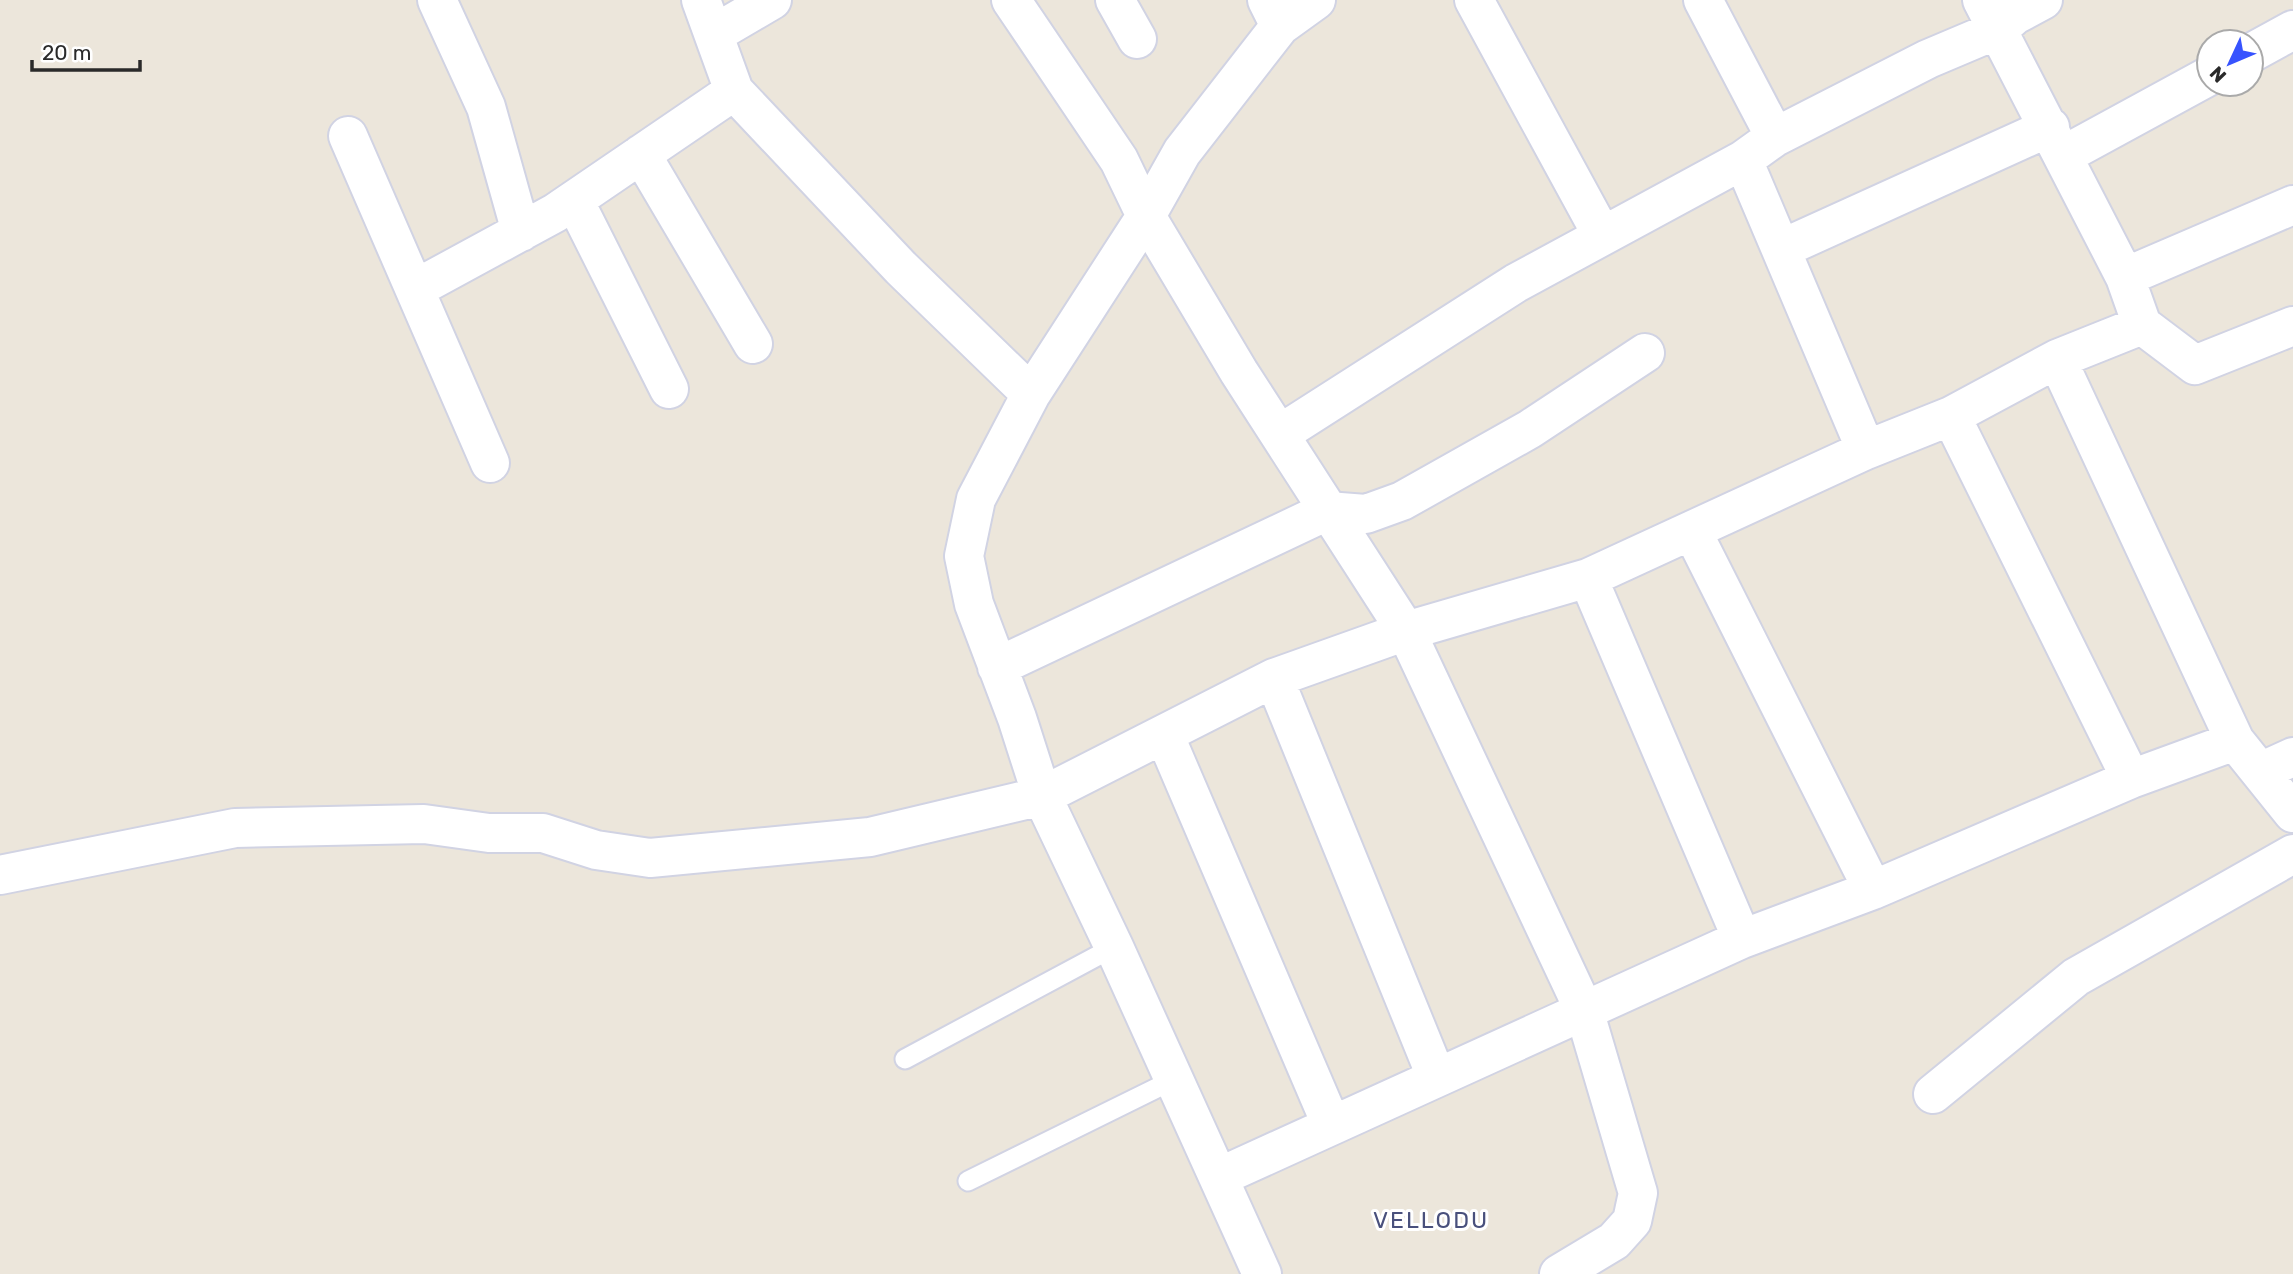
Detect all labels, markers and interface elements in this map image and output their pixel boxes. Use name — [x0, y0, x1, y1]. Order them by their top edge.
scale bar — [32, 28, 140, 72]
north arrow — [2195, 28, 2265, 98]
text: 20 m — [42, 40, 91, 65]
text: N — [2205, 62, 2231, 87]
district label: VELLODU — [1373, 1206, 1489, 1234]

